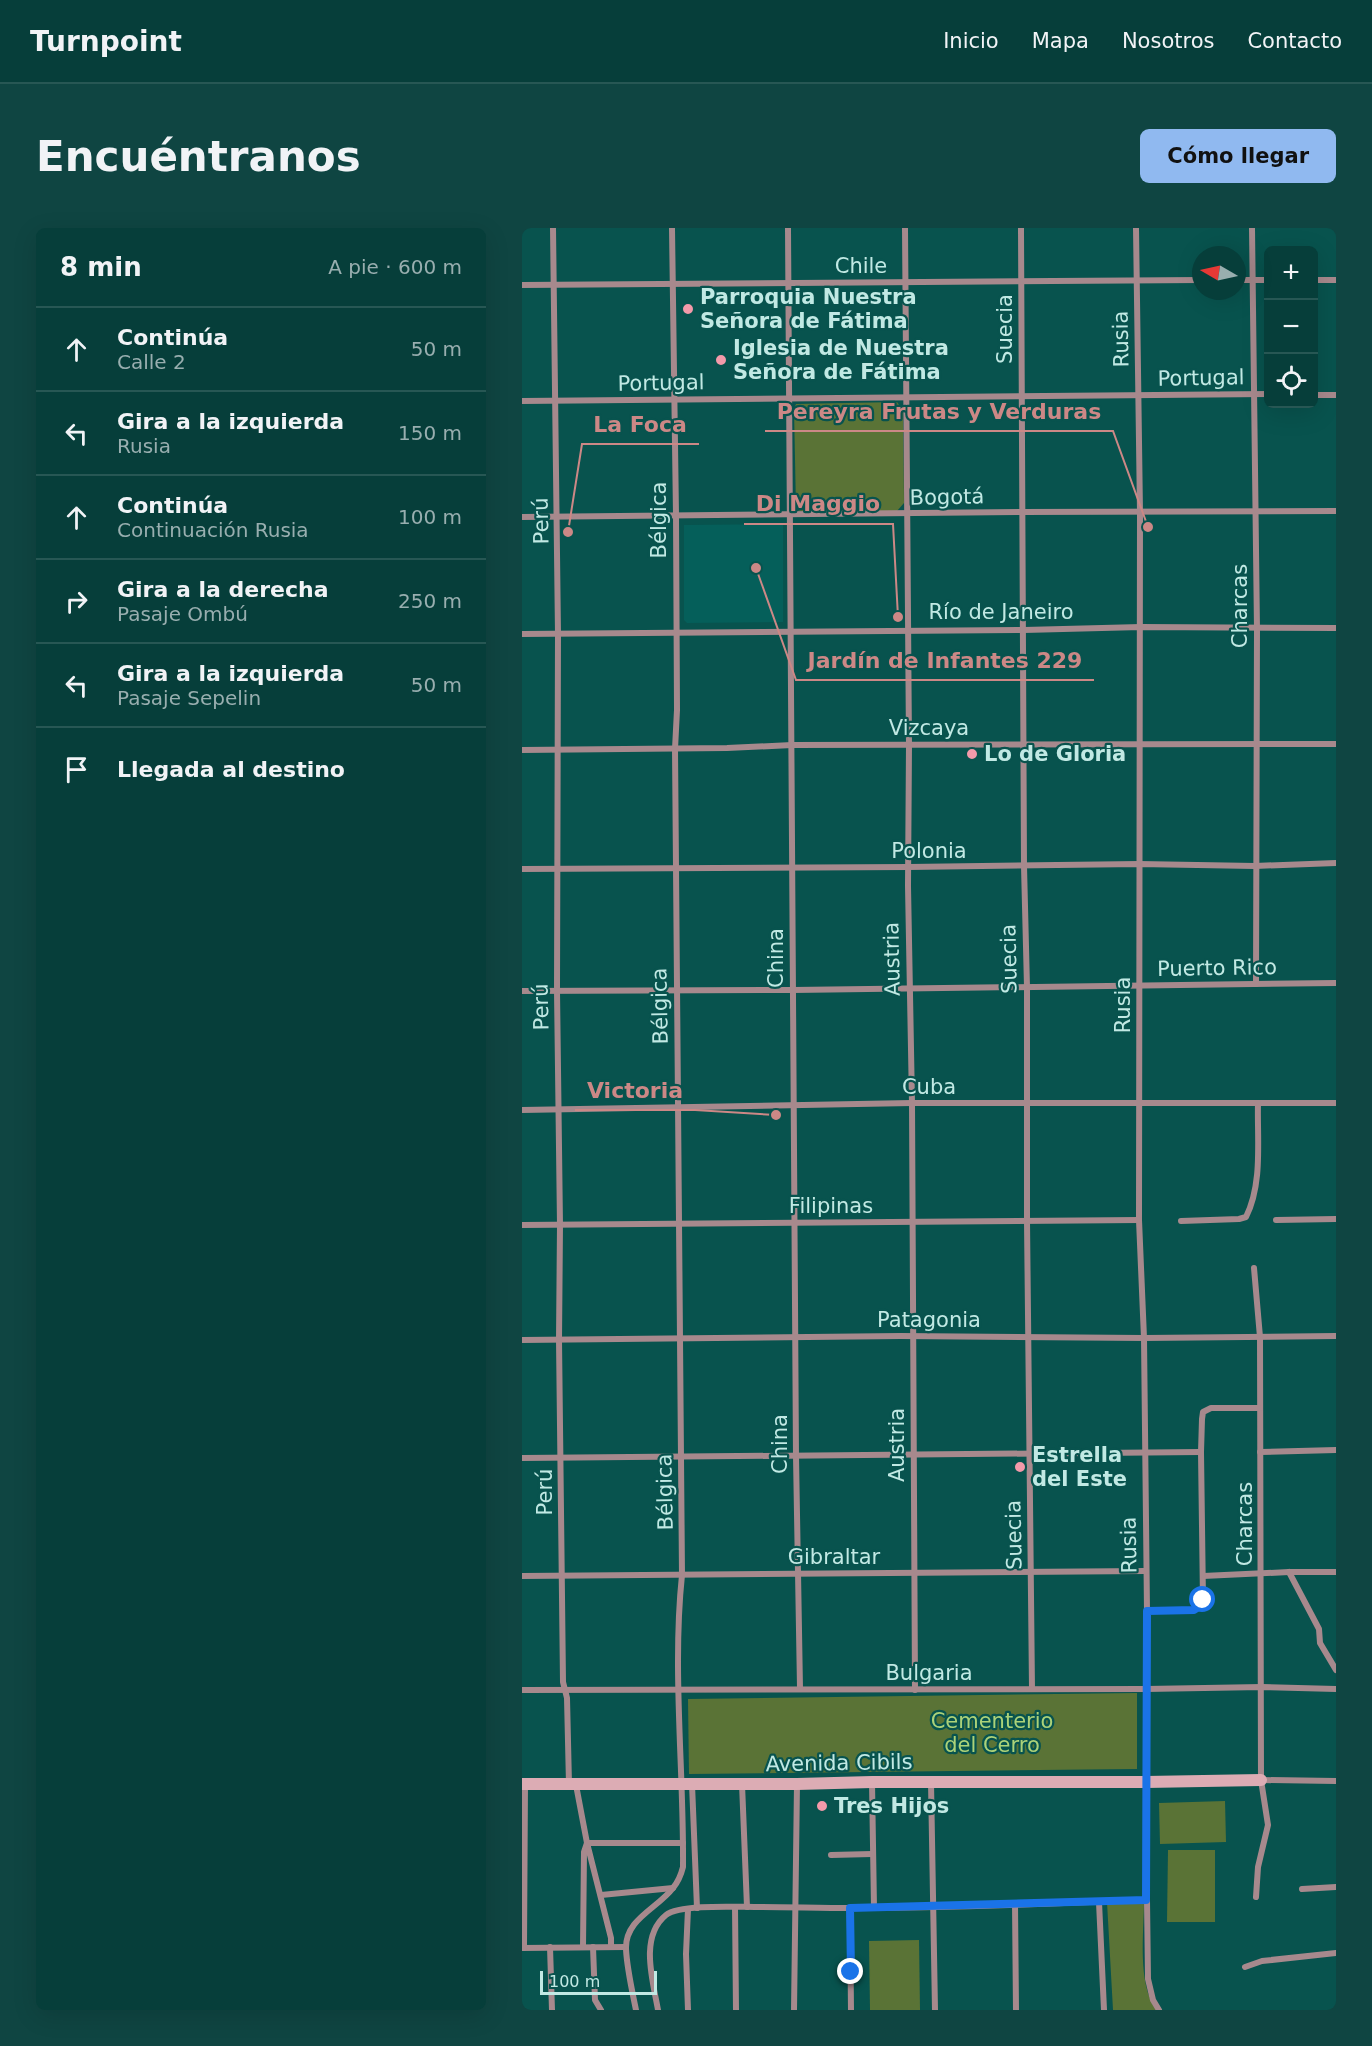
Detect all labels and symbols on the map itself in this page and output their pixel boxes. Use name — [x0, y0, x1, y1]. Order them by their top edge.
north arrow — [1192, 246, 1246, 300]
street label: Chile — [835, 254, 887, 278]
place label: Parroquia Nuestra Señora de Fátima — [700, 285, 917, 333]
street label: Suecia — [993, 294, 1017, 364]
marker: Parroquia Nuestra Señora de Fátima — [681, 302, 695, 316]
street label: Rusia — [1109, 310, 1133, 368]
place label: Iglesia de Nuestra Señora de Fátima — [733, 336, 949, 384]
marker: Iglesia de Nuestra Señora de Fátima — [714, 353, 728, 367]
street label: Portugal — [1157, 365, 1245, 391]
street label: Portugal — [617, 370, 705, 396]
callout: Pereyra Frutas y Verduras — [765, 391, 1113, 431]
text: Pereyra Frutas y Verduras — [777, 399, 1101, 424]
callout: La Foca — [582, 404, 699, 444]
text: La Foca — [593, 412, 687, 437]
street label: Bélgica — [647, 482, 671, 558]
callout: Di Maggio — [744, 484, 893, 524]
street label: Bogotá — [910, 484, 984, 510]
text: Di Maggio — [756, 491, 880, 516]
street label: Perú — [529, 497, 553, 545]
street label: Charcas — [1228, 564, 1252, 648]
street label: Río de Janeiro — [928, 600, 1074, 624]
callout: Jardín de Infantes 229 — [796, 640, 1094, 680]
text: Jardín de Infantes 229 — [806, 648, 1082, 673]
street label: Vizcaya — [889, 716, 969, 740]
place label: Lo de Gloria — [984, 742, 1126, 766]
marker: Lo de Gloria — [965, 747, 979, 761]
street label: Polonia — [891, 839, 967, 863]
street label: Austria — [879, 922, 905, 996]
street label: Suecia — [996, 924, 1022, 994]
street label: China — [764, 928, 788, 988]
street label: Puerto Rico — [1157, 955, 1277, 981]
street label: Bélgica — [647, 967, 673, 1045]
street label: Rusia — [1111, 977, 1135, 1033]
street label: Perú — [529, 983, 553, 1031]
callout: Victoria — [575, 1070, 695, 1110]
street label: Cuba — [902, 1075, 956, 1099]
text: Victoria — [587, 1078, 683, 1103]
street label: Filipinas — [789, 1194, 873, 1218]
street label: Patagonia — [877, 1308, 981, 1332]
street label: Austria — [885, 1408, 909, 1482]
street label: China — [768, 1414, 792, 1474]
place label: Estrella del Este — [1032, 1443, 1127, 1491]
street label: Bélgica — [652, 1453, 678, 1531]
marker: Estrella del Este — [1013, 1460, 1027, 1474]
street label: Perú — [533, 1469, 557, 1515]
street label: Charcas — [1233, 1482, 1257, 1566]
street label: Suecia — [1001, 1500, 1027, 1570]
street label: Rusia — [1117, 1516, 1141, 1574]
street label: Gibraltar — [788, 1545, 881, 1569]
route start — [1189, 1586, 1215, 1612]
street label: Bulgaria — [885, 1661, 973, 1685]
park label: Cementerio del Cerro — [931, 1709, 1053, 1757]
street label: Avenida Cibils — [765, 1750, 913, 1776]
place label: Tres Hijos — [834, 1794, 949, 1818]
marker: Tres Hijos — [815, 1799, 829, 1813]
route end — [837, 1958, 863, 1984]
scale bar — [540, 1968, 657, 1996]

